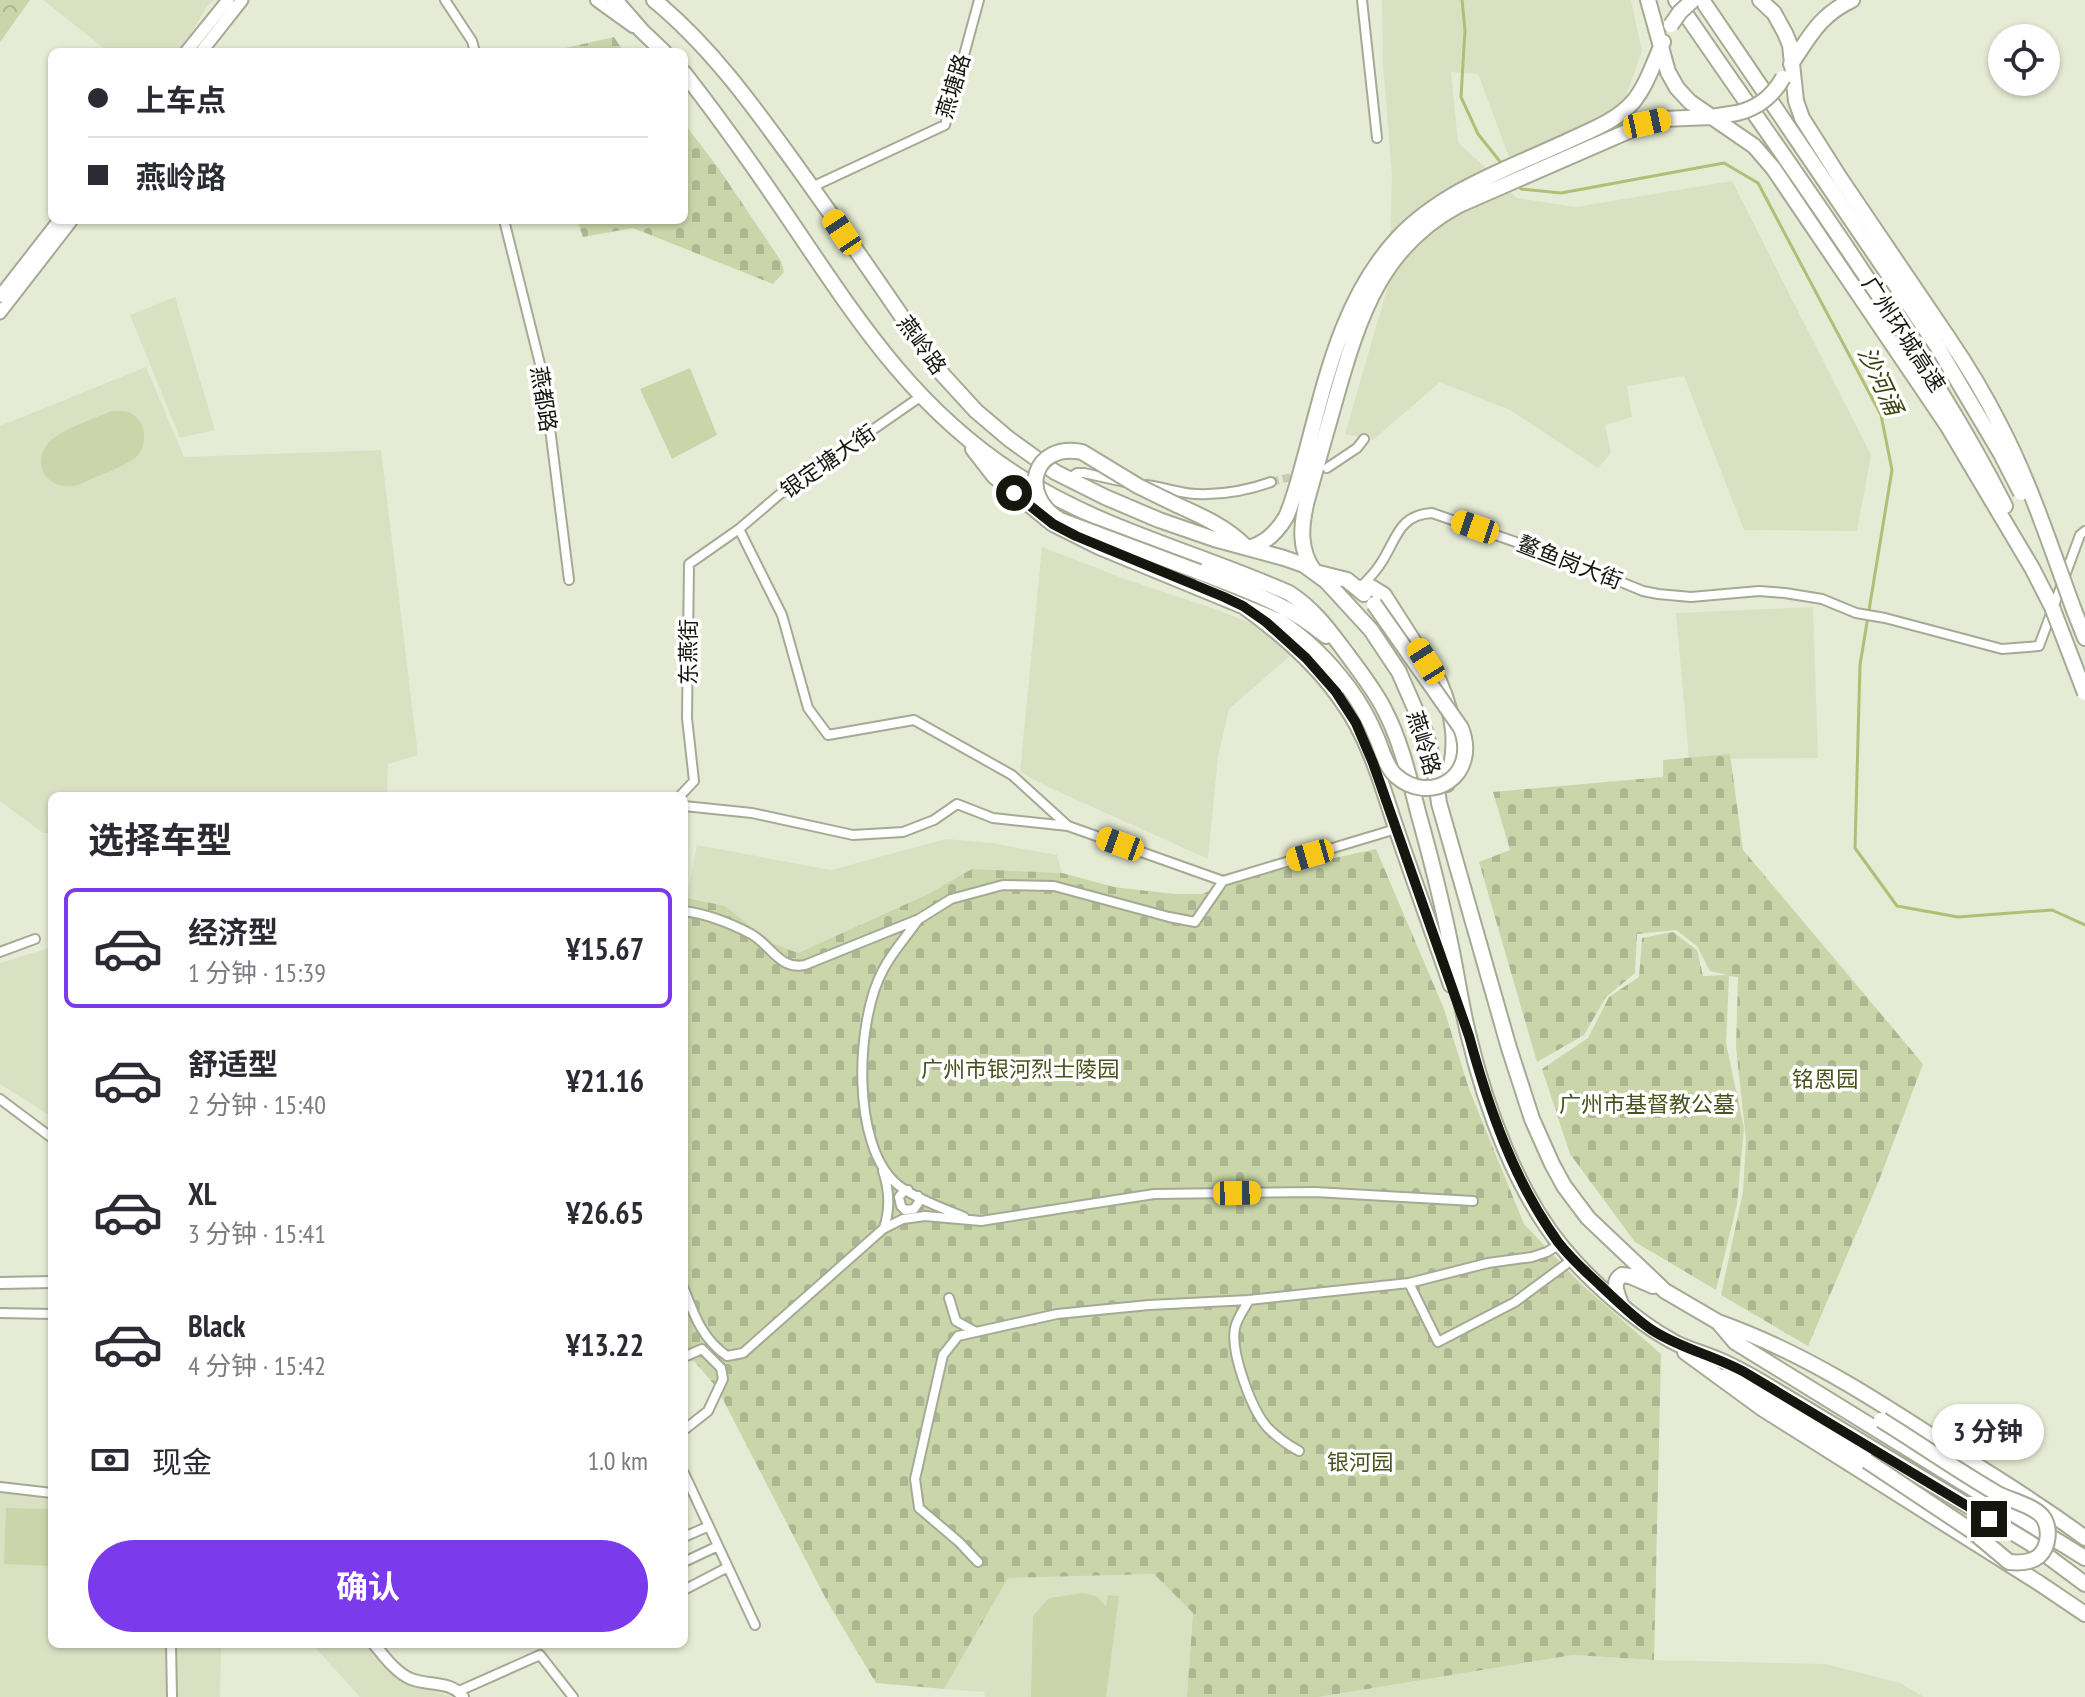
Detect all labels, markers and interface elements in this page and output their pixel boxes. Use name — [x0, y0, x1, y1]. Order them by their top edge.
map controls — [1988, 24, 2060, 96]
button: locate — [1988, 24, 2060, 96]
street label: 燕塘路 — [930, 50, 976, 122]
text: 上车点 — [136, 80, 226, 119]
car — [1621, 106, 1673, 140]
text: 燕岭路 — [136, 157, 226, 196]
car — [819, 205, 865, 259]
street label: 广州环城高速 — [1856, 271, 1952, 397]
street label: 燕岭路 — [891, 310, 953, 380]
water label: 沙河涌 — [1851, 342, 1911, 423]
street label: 燕都路 — [525, 364, 563, 434]
street label: 银定塘大街 — [775, 418, 881, 504]
route start — [996, 475, 1032, 511]
car — [1448, 508, 1502, 546]
street label: 鳌鱼岗大街 — [1514, 529, 1626, 595]
street label: 东燕街 — [674, 619, 702, 685]
car — [1403, 634, 1449, 688]
street label: 燕岭路 — [1401, 707, 1447, 779]
text: 选择车型 — [88, 816, 232, 863]
car — [1093, 825, 1147, 863]
car — [1284, 837, 1336, 873]
icon: car — [92, 912, 164, 984]
text: 经济型 — [188, 912, 278, 951]
text: ¥15.67 — [566, 929, 644, 968]
text: 1 分钟 · 15:39 — [188, 956, 326, 989]
icon: car — [92, 1044, 164, 1116]
text: 舒适型 — [188, 1044, 278, 1083]
park label: 广州市银河烈士陵园 — [921, 1055, 1119, 1083]
text: ¥21.16 — [566, 1061, 644, 1100]
park label: 铭恩园 — [1792, 1065, 1858, 1093]
text: 2 分钟 · 15:40 — [188, 1088, 326, 1121]
park label: 广州市基督教公墓 — [1559, 1090, 1735, 1118]
text: XL — [188, 1174, 217, 1213]
icon: car — [92, 1176, 164, 1248]
car — [1213, 1181, 1261, 1205]
text: ¥26.65 — [566, 1193, 644, 1232]
text: 3 分钟 · 15:41 — [188, 1217, 326, 1250]
text: Black — [188, 1306, 245, 1345]
icon: car — [92, 1308, 164, 1380]
text: ¥13.22 — [566, 1325, 644, 1364]
text: 4 分钟 · 15:42 — [188, 1349, 326, 1382]
callout: 3 分钟 — [1933, 1403, 2045, 1459]
text: 3 分钟 — [1953, 1415, 2023, 1448]
icon: cash — [88, 1438, 132, 1482]
text: 现金 — [152, 1442, 212, 1481]
text: 1.0 km — [587, 1444, 648, 1477]
park label: 银河园 — [1327, 1448, 1393, 1476]
route end — [1971, 1501, 2007, 1537]
button: 确认 — [88, 1540, 648, 1632]

